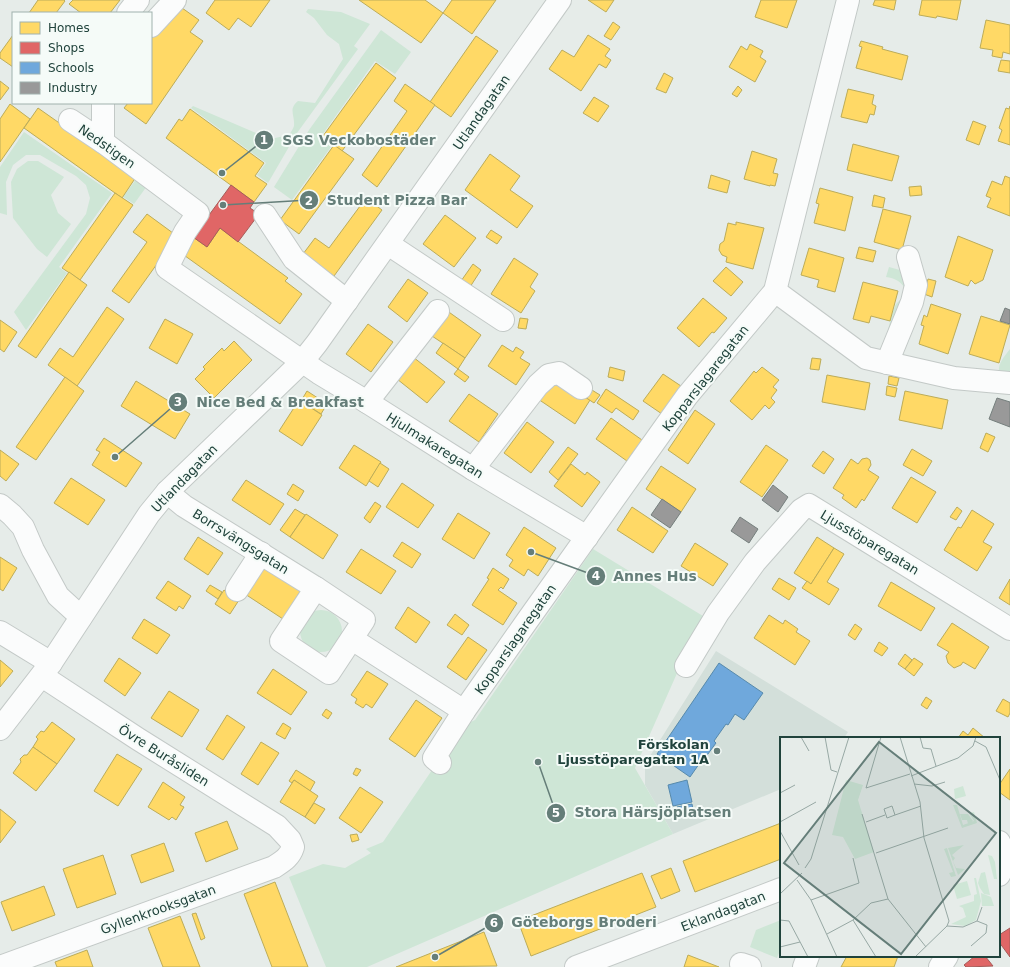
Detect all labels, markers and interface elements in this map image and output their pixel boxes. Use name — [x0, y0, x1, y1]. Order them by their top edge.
legend — [12, 12, 152, 104]
text: Homes — [48, 21, 90, 35]
text: Shops — [48, 41, 84, 55]
text: Schools — [48, 61, 94, 75]
street label: Utlandagatan — [450, 72, 513, 153]
text: Industry — [48, 81, 97, 95]
street label: Nedstigen — [75, 121, 138, 171]
callout: SGS Veckobostäder — [254, 127, 443, 153]
text: SGS Veckobostäder — [282, 132, 436, 148]
text: 1 — [260, 133, 268, 147]
callout: Student Pizza Bar — [299, 187, 476, 213]
text: Student Pizza Bar — [327, 192, 467, 208]
text: 2 — [305, 194, 313, 208]
street label: Kopparslagaregatan — [659, 322, 752, 434]
callout: Nice Bed & Breakfast — [168, 389, 372, 415]
text: Nice Bed & Breakfast — [196, 394, 364, 410]
text: 3 — [174, 395, 182, 409]
street label: Hjulmakaregatan — [383, 409, 486, 481]
street label: Utlandagatan — [148, 441, 220, 515]
street label: Borrsvängsgatan — [190, 506, 292, 577]
street label: Ljusstöparegatan — [818, 507, 922, 578]
callout: Annes Hus — [586, 563, 705, 589]
text: Annes Hus — [613, 568, 697, 584]
text: 4 — [592, 569, 600, 583]
street label: Kopparslagaregatan — [472, 581, 559, 697]
street label: Övre Buråsliden — [116, 721, 212, 789]
place label: Förskolan Ljusstöparegatan 1A — [557, 737, 709, 767]
inset map — [780, 737, 1000, 957]
marker: Förskolan Ljusstöparegatan 1A — [712, 746, 722, 756]
callout: Stora Härsjöplatsen — [546, 800, 739, 826]
text: Stora Härsjöplatsen — [574, 804, 732, 820]
text: 5 — [552, 806, 560, 820]
street label: Gyllenkrooksgatan — [98, 882, 218, 937]
street label: Eklandagatan — [679, 888, 768, 934]
callout: Göteborgs Broderi — [484, 910, 665, 936]
text: Göteborgs Broderi — [511, 914, 657, 930]
text: 6 — [490, 916, 498, 930]

